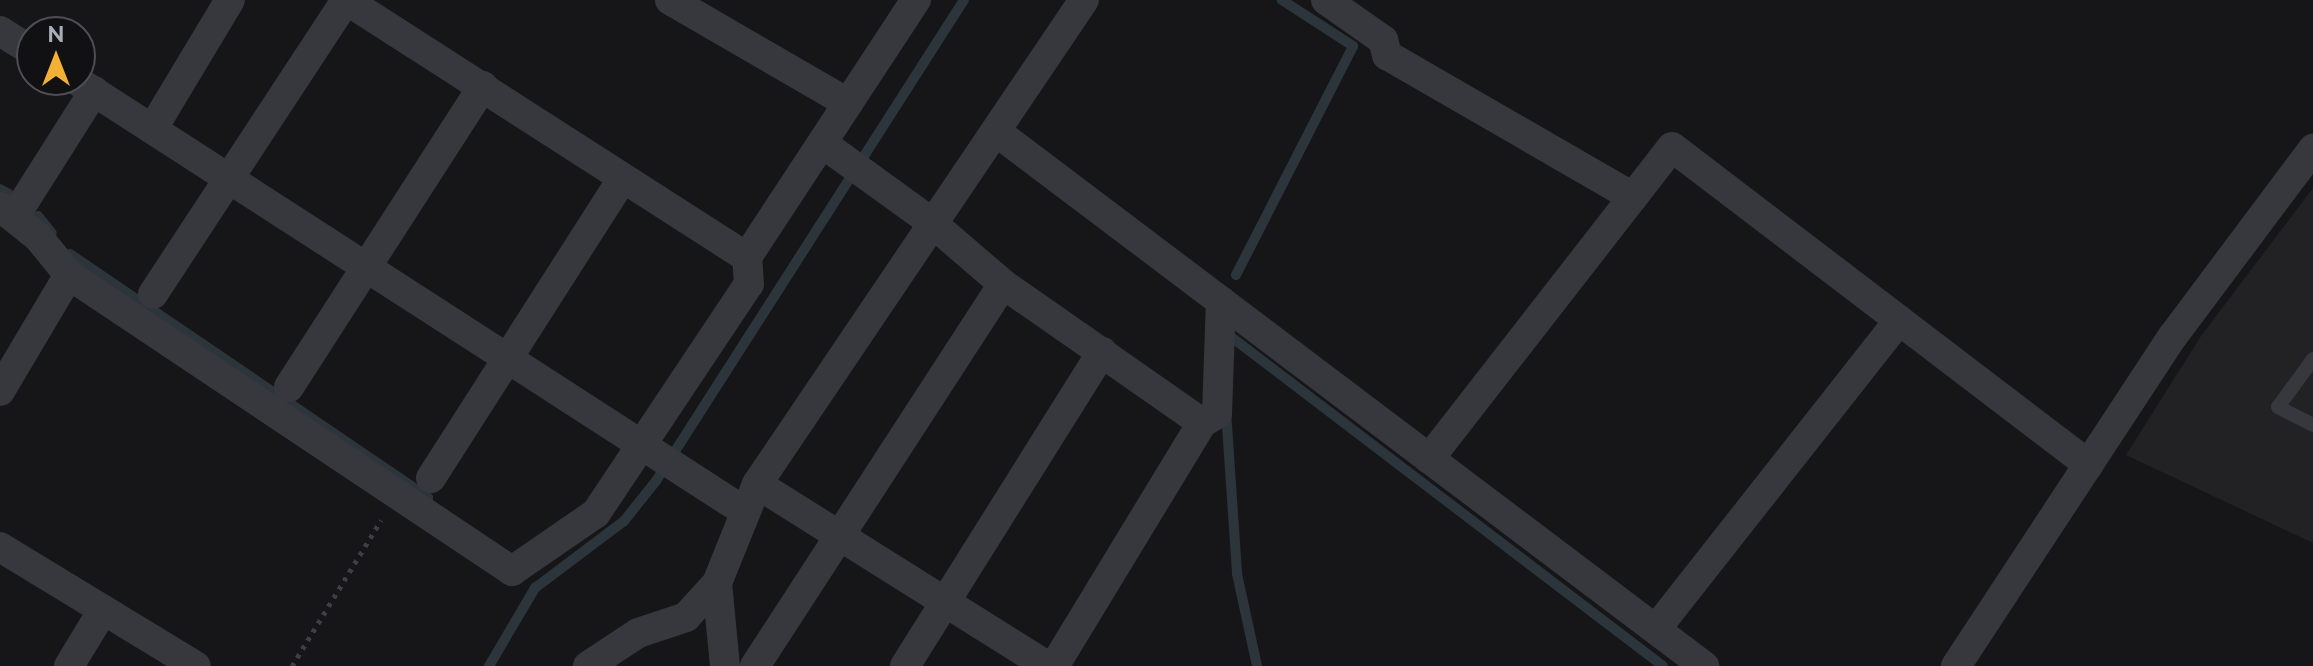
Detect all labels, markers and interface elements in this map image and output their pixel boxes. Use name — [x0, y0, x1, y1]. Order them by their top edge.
north arrow — [16, 16, 96, 96]
text: N — [48, 21, 64, 47]

